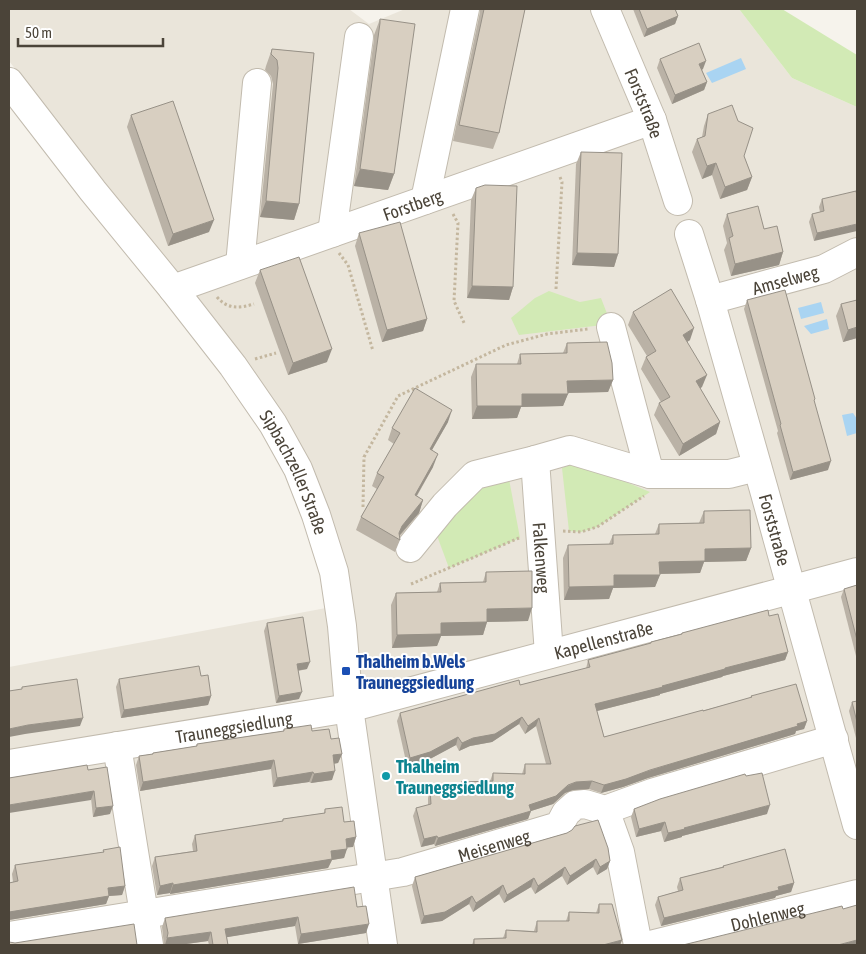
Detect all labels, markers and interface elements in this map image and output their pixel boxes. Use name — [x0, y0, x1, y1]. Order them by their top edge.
scale bar — [18, 15, 162, 47]
text: 50 m — [25, 24, 52, 41]
street label: Forststraße — [621, 65, 668, 141]
street label: Forstberg — [380, 184, 445, 225]
street label: Amselweg — [750, 260, 821, 299]
street label: Sipbachzeller Straße — [256, 406, 332, 537]
street label: Forststraße — [755, 491, 795, 568]
street label: Falkenweg — [529, 522, 555, 594]
street label: Kapellenstraße — [552, 617, 655, 663]
place label: Thalheim b.Wels Trauneggsiedlung — [356, 651, 474, 693]
marker: Thalheim b.Wels Trauneggsiedlung — [340, 665, 352, 677]
street label: Trauneggsiedlung — [174, 707, 294, 747]
place label: Thalheim Trauneggsiedlung — [396, 756, 514, 798]
marker: Thalheim Trauneggsiedlung — [380, 770, 392, 782]
street label: Meisenweg — [455, 825, 533, 866]
street label: Dohlenweg — [728, 897, 807, 935]

